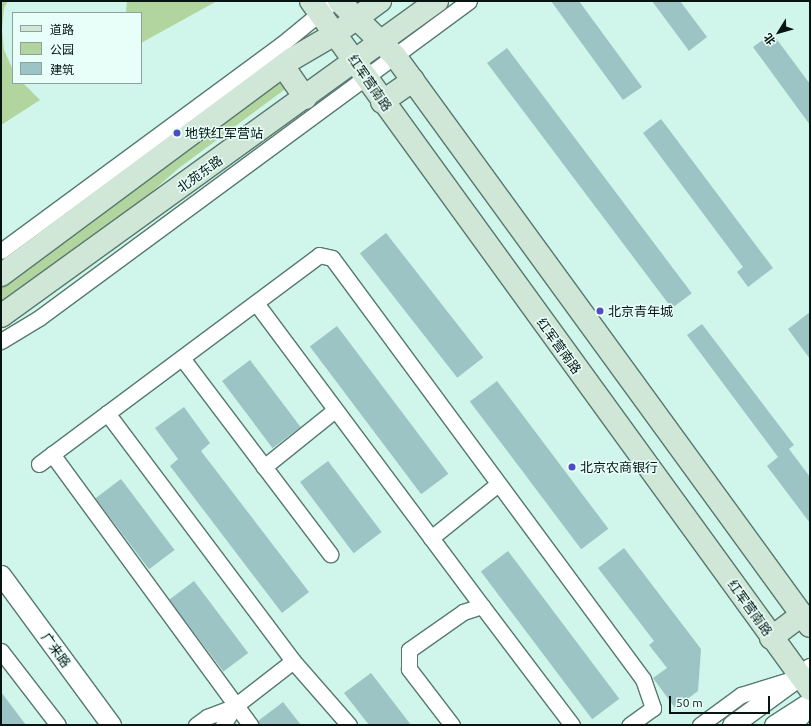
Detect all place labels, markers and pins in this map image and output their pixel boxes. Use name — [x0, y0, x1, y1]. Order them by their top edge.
place label: 地铁红军营站 — [185, 125, 263, 141]
marker: 地铁红军营站 — [172, 128, 182, 138]
place label: 北京青年城 — [608, 303, 673, 319]
marker: 北京青年城 — [595, 306, 605, 316]
place label: 北京农商银行 — [580, 459, 658, 475]
marker: 北京农商银行 — [567, 462, 577, 472]

